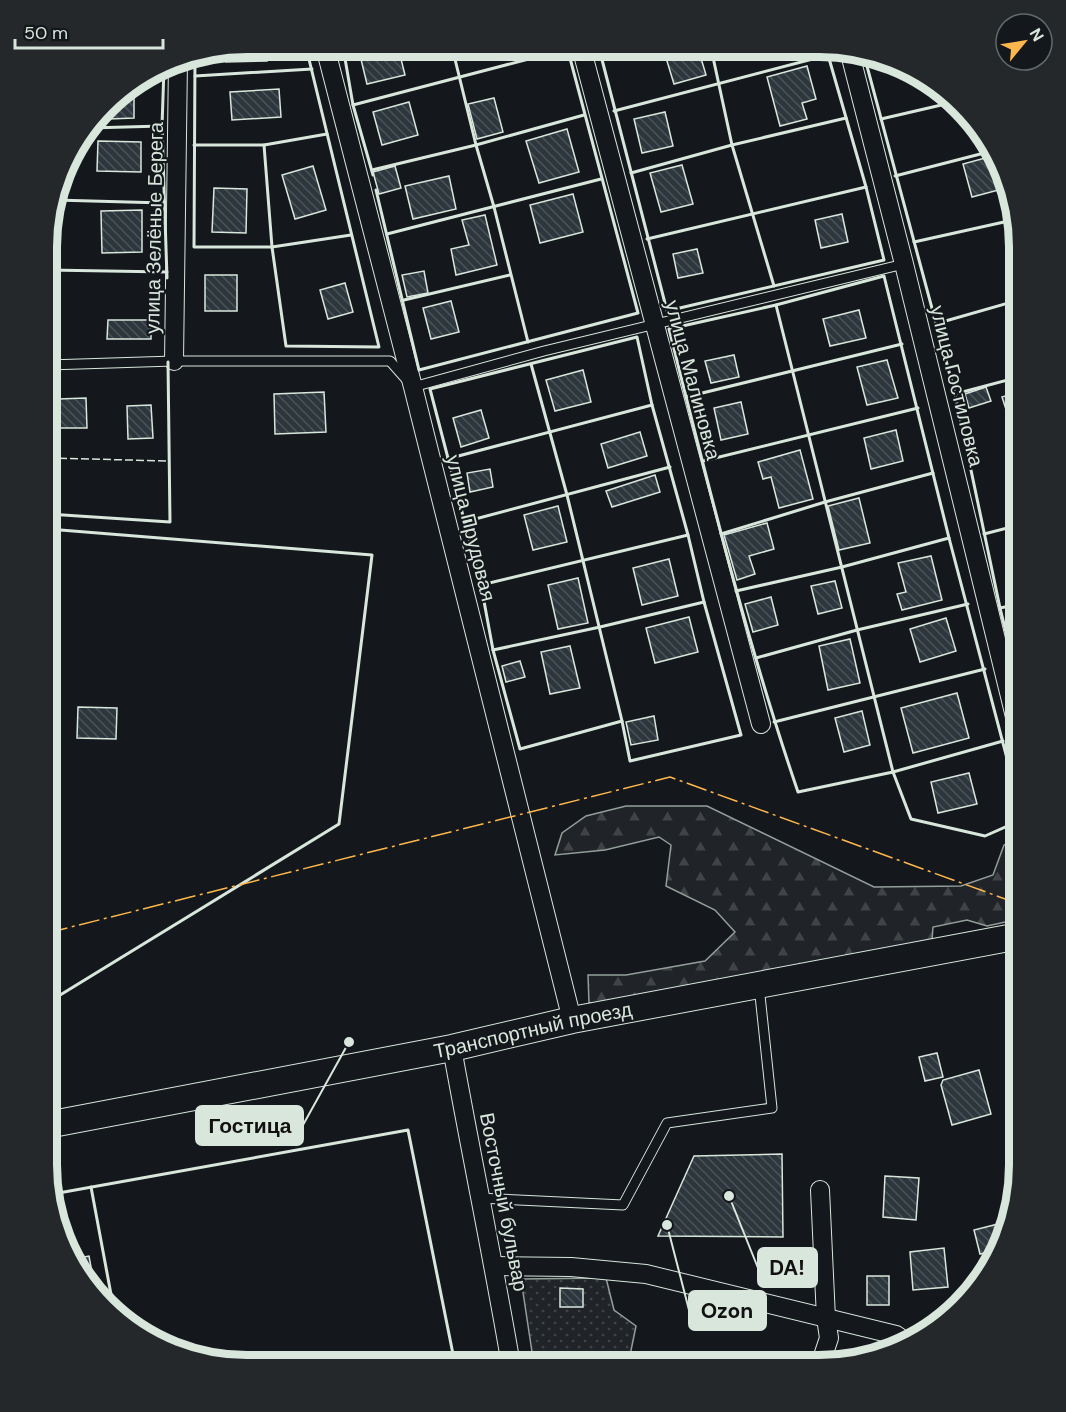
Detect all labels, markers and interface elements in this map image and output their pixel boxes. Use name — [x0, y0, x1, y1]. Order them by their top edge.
scale bar — [15, 12, 164, 50]
north arrow — [994, 12, 1054, 72]
text: 50 m — [24, 21, 68, 45]
text: N — [1025, 24, 1049, 45]
street label: улица Зелёные Берега — [139, 121, 169, 334]
street label: улица Малиновка — [659, 297, 727, 464]
street label: улица Гостиловка — [924, 303, 990, 470]
street label: улица Прудовая — [440, 452, 502, 604]
street label: Транспортный проезд — [431, 996, 634, 1064]
callout: Гостица — [196, 1106, 303, 1145]
street label: Восточный бульвар — [474, 1110, 534, 1294]
text: Гостица — [208, 1112, 292, 1140]
callout: DA! — [758, 1248, 817, 1287]
text: DA! — [769, 1254, 805, 1282]
callout: Ozon — [689, 1291, 766, 1330]
text: Ozon — [701, 1297, 753, 1325]

